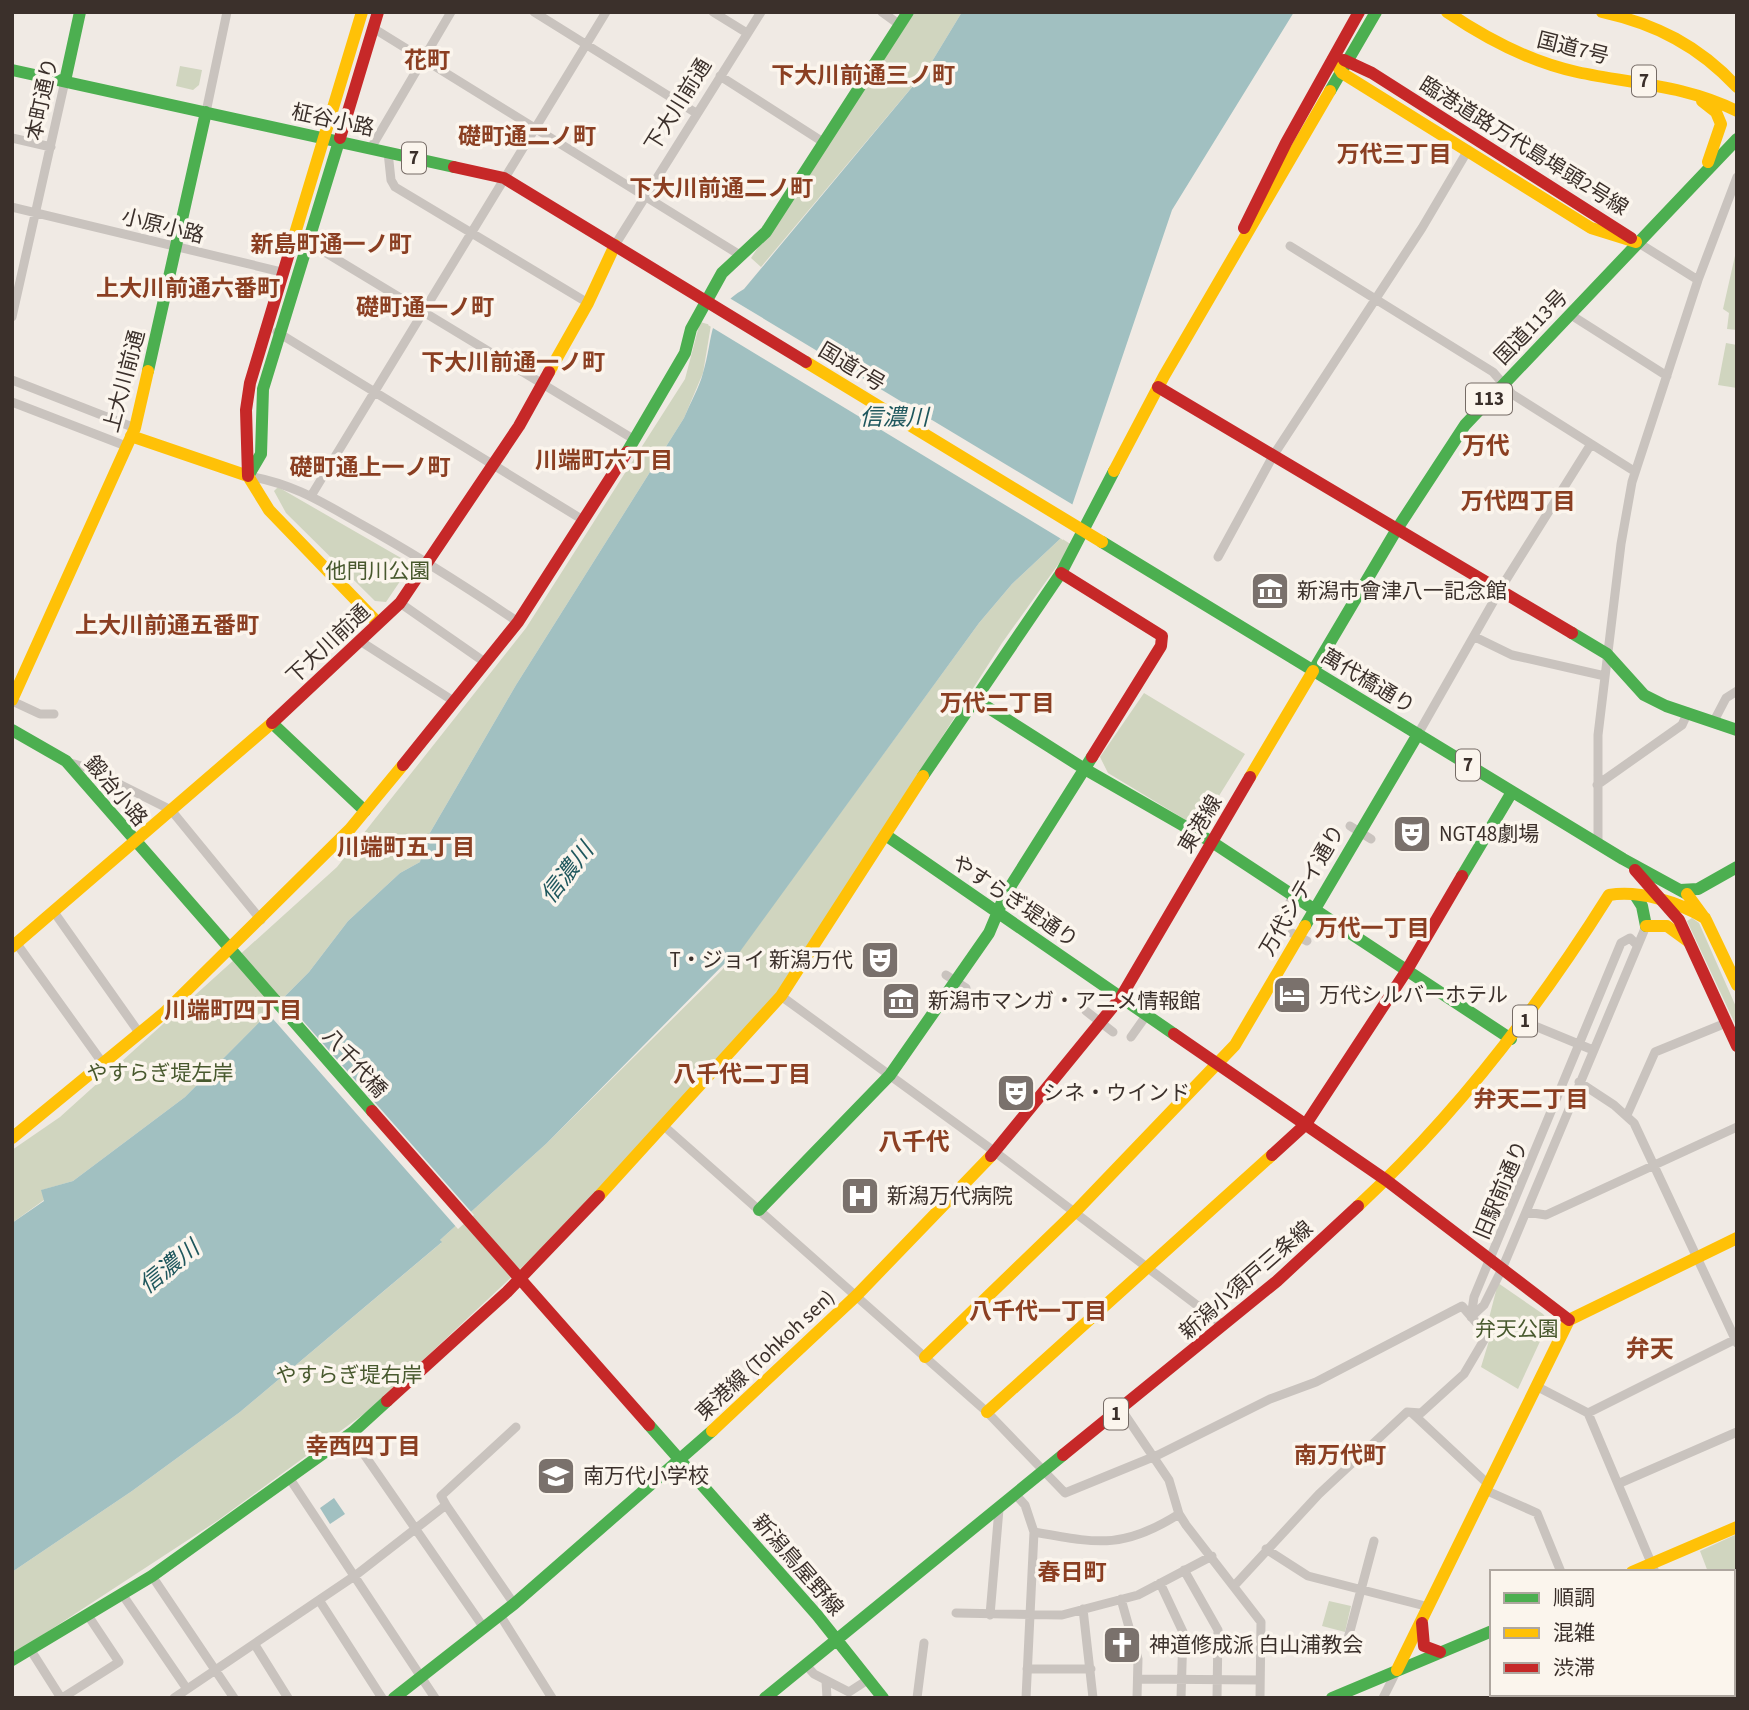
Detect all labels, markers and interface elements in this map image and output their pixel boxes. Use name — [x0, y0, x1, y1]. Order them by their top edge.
street label: 国道7号 — [1534, 25, 1612, 71]
district label: 花町 — [404, 44, 450, 77]
street label: 下大川前通 — [637, 53, 719, 157]
street label: 本町通り — [19, 55, 65, 143]
district label: 下大川前通三ノ町 — [771, 59, 955, 92]
road number: 7 — [1632, 66, 1656, 96]
street label: 臨港道路万代島埠頭2号線 — [1414, 69, 1634, 223]
street label: 柾谷小路 — [289, 97, 377, 143]
district label: 礎町通二ノ町 — [458, 120, 596, 153]
district label: 万代三丁目 — [1337, 138, 1452, 171]
road number: 7 — [402, 142, 426, 174]
district label: 下大川前通二ノ町 — [629, 172, 813, 205]
street label: 小原小路 — [119, 201, 207, 251]
district label: 新島町通一ノ町 — [251, 228, 412, 261]
district label: 上大川前通六番町 — [96, 272, 280, 305]
street label: 国道113号 — [1487, 283, 1575, 371]
district label: 礎町通一ノ町 — [356, 291, 494, 324]
street label: 上大川前通 — [96, 326, 152, 436]
street label: 国道7号 — [813, 335, 891, 399]
district label: 下大川前通一ノ町 — [421, 346, 605, 379]
road number: 113 — [1466, 384, 1512, 414]
water label: 信濃川 — [860, 401, 932, 434]
district label: 万代 — [1462, 429, 1510, 464]
district label: 川端町六丁目 — [535, 444, 673, 477]
district label: 礎町通上一ノ町 — [290, 451, 451, 484]
district label: 万代四丁目 — [1461, 485, 1576, 518]
park label: 他門川公園 — [326, 556, 431, 586]
museum icon: 新潟市會津八一記念館 — [1249, 570, 1291, 612]
place label: 新潟市會津八一記念館 — [1297, 576, 1507, 606]
street label: 下大川前通 — [279, 597, 377, 691]
district label: 上大川前通五番町 — [75, 609, 259, 642]
street label: 萬代橋通り — [1315, 641, 1421, 721]
district label: 万代二丁目 — [940, 687, 1055, 720]
street label: 鍛冶小路 — [78, 749, 154, 833]
road number: 7 — [1456, 750, 1480, 780]
street label: 東港線 — [1171, 789, 1229, 859]
theatre icon: NGT48劇場 — [1391, 813, 1433, 855]
street label: 万代シテイ通り — [1252, 819, 1352, 961]
place label: NGT48劇場 — [1439, 819, 1539, 849]
district label: 川端町五丁目 — [337, 831, 475, 864]
water label: 信濃川 — [533, 833, 603, 910]
street label: やすらぎ堤通り — [946, 847, 1084, 955]
district label: 万代一丁目 — [1315, 912, 1430, 945]
theatre icon: T・ジョイ 新潟万代 — [859, 939, 901, 981]
place label: T・ジョイ 新潟万代 — [670, 945, 853, 975]
hotel icon: 万代シルバーホテル — [1271, 974, 1313, 1016]
museum icon: 新潟市マンガ・アニメ情報館 — [880, 980, 922, 1022]
place label: 万代シルバーホテル — [1319, 980, 1508, 1010]
place label: 新潟市マンガ・アニメ情報館 — [928, 986, 1201, 1016]
district label: 川端町四丁目 — [164, 994, 302, 1027]
road number: 1 — [1513, 1006, 1537, 1036]
street label: 八千代橋 — [316, 1022, 394, 1104]
park label: やすらぎ堤左岸 — [87, 1058, 234, 1088]
district label: 八千代二丁目 — [673, 1058, 811, 1091]
theatre icon: シネ・ウインド — [995, 1072, 1037, 1114]
place label: シネ・ウインド — [1043, 1078, 1190, 1108]
district label: 弁天二丁目 — [1474, 1083, 1589, 1116]
district label: 八千代 — [878, 1125, 950, 1160]
street label: 旧駅前通り — [1467, 1136, 1535, 1244]
hospital icon: 新潟万代病院 — [839, 1175, 881, 1217]
place label: 新潟万代病院 — [887, 1181, 1013, 1211]
street label: 新潟小須戸三条線 — [1173, 1214, 1319, 1346]
water label: 信濃川 — [132, 1231, 209, 1302]
street label: 東港線 (Tohkoh sen) — [689, 1283, 841, 1427]
district label: 八千代一丁目 — [969, 1295, 1107, 1328]
park label: 弁天公園 — [1475, 1314, 1559, 1344]
district label: 弁天 — [1626, 1332, 1674, 1367]
park label: やすらぎ堤右岸 — [276, 1360, 423, 1390]
road number: 1 — [1104, 1398, 1128, 1430]
district label: 幸西四丁目 — [306, 1430, 421, 1463]
district label: 南万代町 — [1294, 1439, 1386, 1472]
school or university icon: 南万代小学校 — [535, 1455, 577, 1497]
place label: 南万代小学校 — [583, 1461, 709, 1491]
street label: 新潟鳥屋野線 — [745, 1508, 851, 1622]
district label: 春日町 — [1038, 1556, 1107, 1589]
legend — [1490, 1570, 1735, 1696]
text: 順調 — [1553, 1583, 1595, 1613]
text: 混雑 — [1553, 1618, 1595, 1648]
church icon: 神道修成派 白山浦教会 — [1101, 1624, 1143, 1666]
place label: 神道修成派 白山浦教会 — [1149, 1630, 1363, 1660]
text: 渋滞 — [1553, 1653, 1595, 1683]

